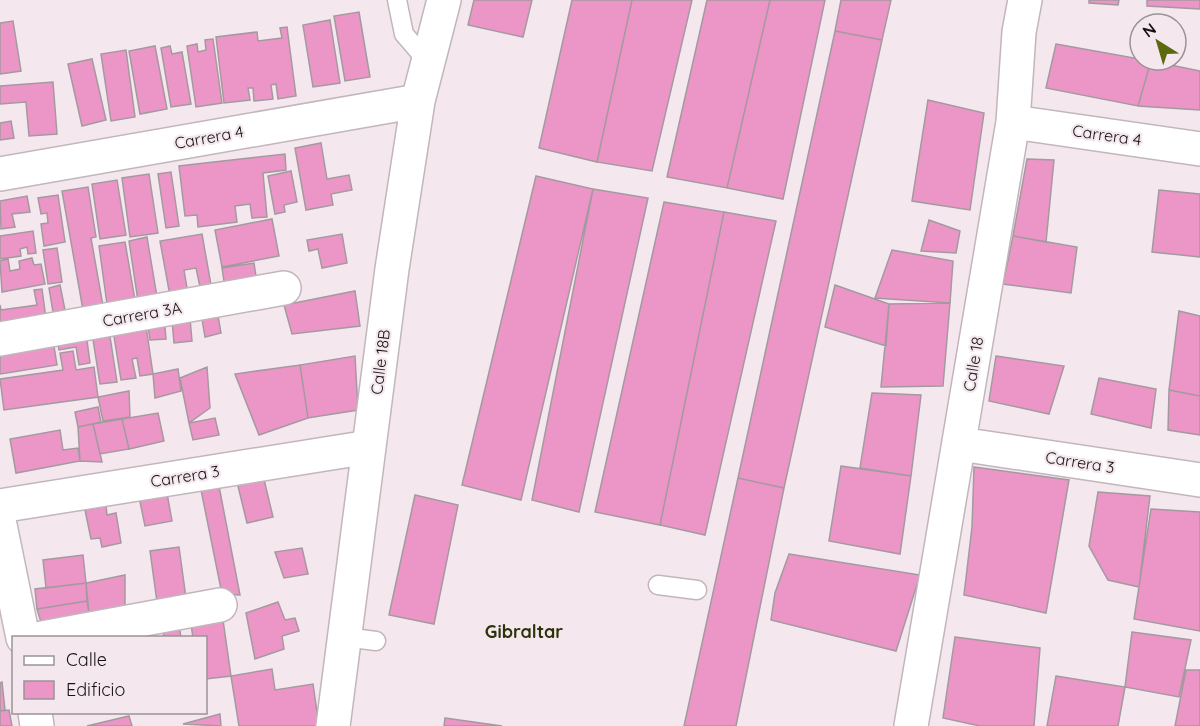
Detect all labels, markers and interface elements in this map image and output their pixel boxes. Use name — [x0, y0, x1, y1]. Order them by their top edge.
north arrow — [1128, 12, 1188, 72]
text: N — [1138, 18, 1160, 42]
street label: Carrera 4 — [1071, 120, 1143, 150]
street label: Carrera 4 — [173, 121, 245, 153]
street label: Carrera 3A — [101, 297, 183, 331]
street label: Calle 18B — [366, 328, 394, 396]
street label: Calle 18 — [959, 335, 987, 393]
street label: Carrera 3 — [1044, 447, 1116, 477]
street label: Carrera 3 — [149, 461, 221, 491]
district label: Gibraltar — [485, 620, 563, 643]
legend — [12, 636, 207, 714]
text: Calle — [66, 648, 107, 671]
text: Edificio — [66, 678, 125, 701]

